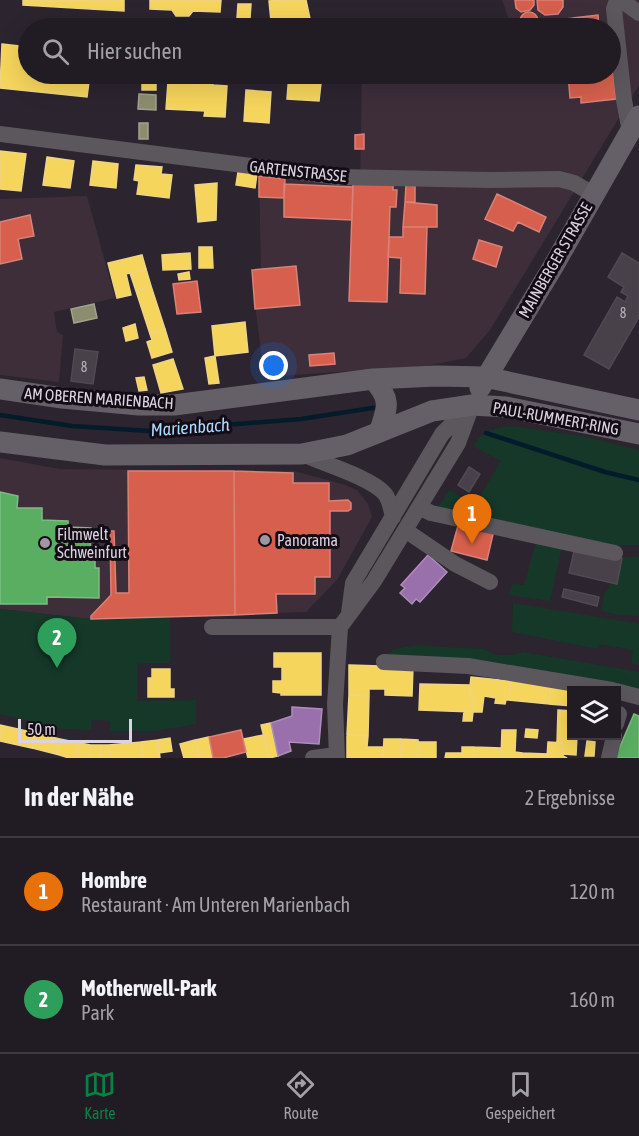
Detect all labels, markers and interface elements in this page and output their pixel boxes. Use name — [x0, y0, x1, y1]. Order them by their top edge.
search box — [18, 18, 621, 84]
icon: search — [39, 35, 72, 68]
text: Hier suchen — [87, 38, 182, 64]
street label: GARTENSTRASSE — [249, 157, 348, 185]
street label: MAINBERGER STRASSE — [515, 199, 595, 321]
house number: 8 — [620, 305, 627, 321]
your location — [259, 351, 288, 380]
house number: 8 — [81, 359, 88, 375]
street label: AM OBEREN MARIENBACH — [24, 384, 174, 412]
street label: PAUL-RUMMERT-RING — [492, 398, 620, 438]
water label: Marienbach — [150, 414, 230, 440]
pin: 1 — [452, 494, 492, 544]
place label: Filmwelt Schweinfurt — [57, 525, 127, 561]
place label: Panorama — [277, 531, 338, 549]
marker: Panorama — [258, 533, 272, 547]
marker: Filmwelt Schweinfurt — [38, 536, 52, 550]
pin: 2 — [38, 618, 76, 668]
map controls — [567, 686, 621, 740]
button: layers — [567, 686, 621, 740]
scale bar — [18, 716, 132, 744]
text: 50 m — [27, 720, 56, 738]
text: In der Nähe — [24, 782, 134, 812]
text: 2 Ergebnisse — [525, 786, 615, 809]
text: Hombre — [81, 867, 147, 893]
text: 1 — [39, 880, 48, 903]
text: 120 m — [570, 880, 615, 903]
text: Restaurant · Am Unteren Marienbach — [81, 893, 350, 916]
text: Motherwell-Park — [81, 975, 216, 1001]
text: 2 — [39, 988, 48, 1011]
text: 160 m — [570, 988, 615, 1011]
text: Park — [81, 1001, 114, 1024]
tab: Karte — [83, 1068, 116, 1122]
tab: Route — [283, 1068, 318, 1122]
tab: Gespeichert — [485, 1068, 555, 1122]

